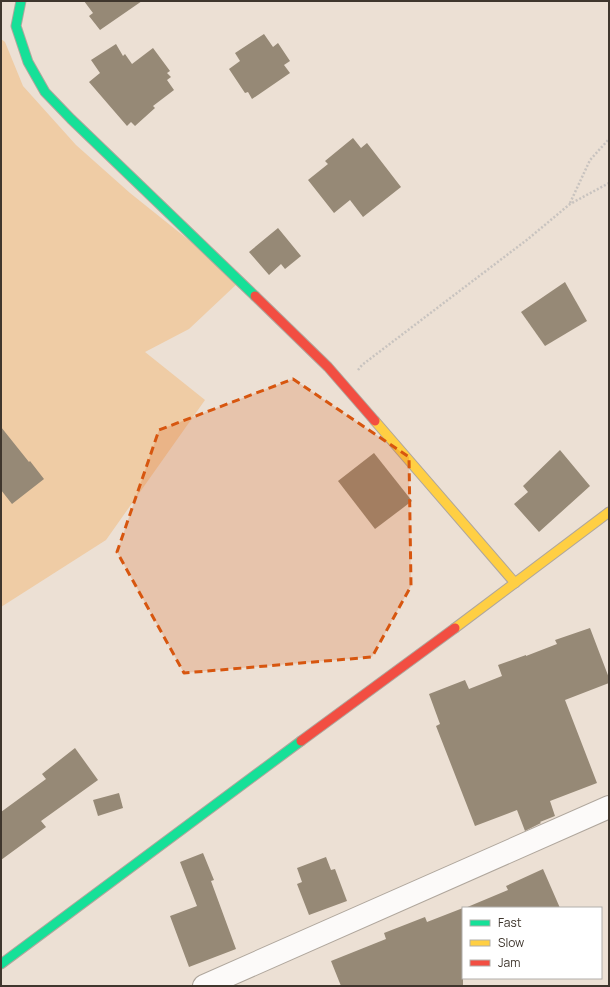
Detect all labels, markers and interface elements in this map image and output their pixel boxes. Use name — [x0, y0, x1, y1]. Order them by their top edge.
legend — [462, 907, 602, 979]
text: Fast — [498, 914, 522, 931]
text: Slow — [498, 934, 524, 951]
text: Jam — [498, 954, 520, 971]

